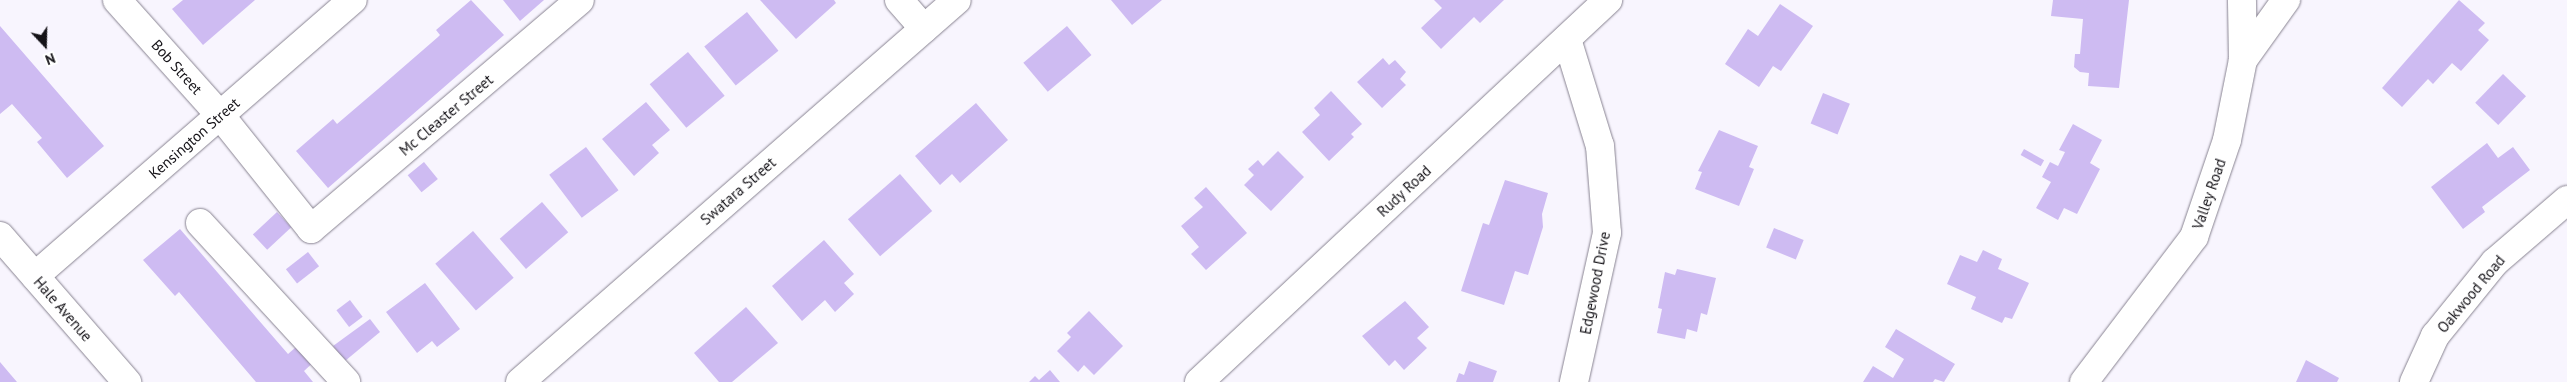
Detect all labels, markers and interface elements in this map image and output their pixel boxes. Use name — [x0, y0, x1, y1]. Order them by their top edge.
north arrow — [20, 20, 70, 70]
street label: Bob Street — [148, 36, 206, 98]
text: N — [43, 49, 58, 69]
street label: Mc Cleaster Street — [395, 71, 497, 159]
street label: Kensington Street — [145, 94, 243, 182]
street label: Swatara Street — [697, 153, 779, 229]
street label: Valley Road — [2188, 156, 2230, 232]
street label: Rudy Road — [1373, 161, 1435, 221]
street label: Edgewood Drive — [1576, 230, 1614, 336]
street label: Oakwood Road — [2433, 252, 2509, 336]
street label: Hale Avenue — [30, 273, 96, 345]

